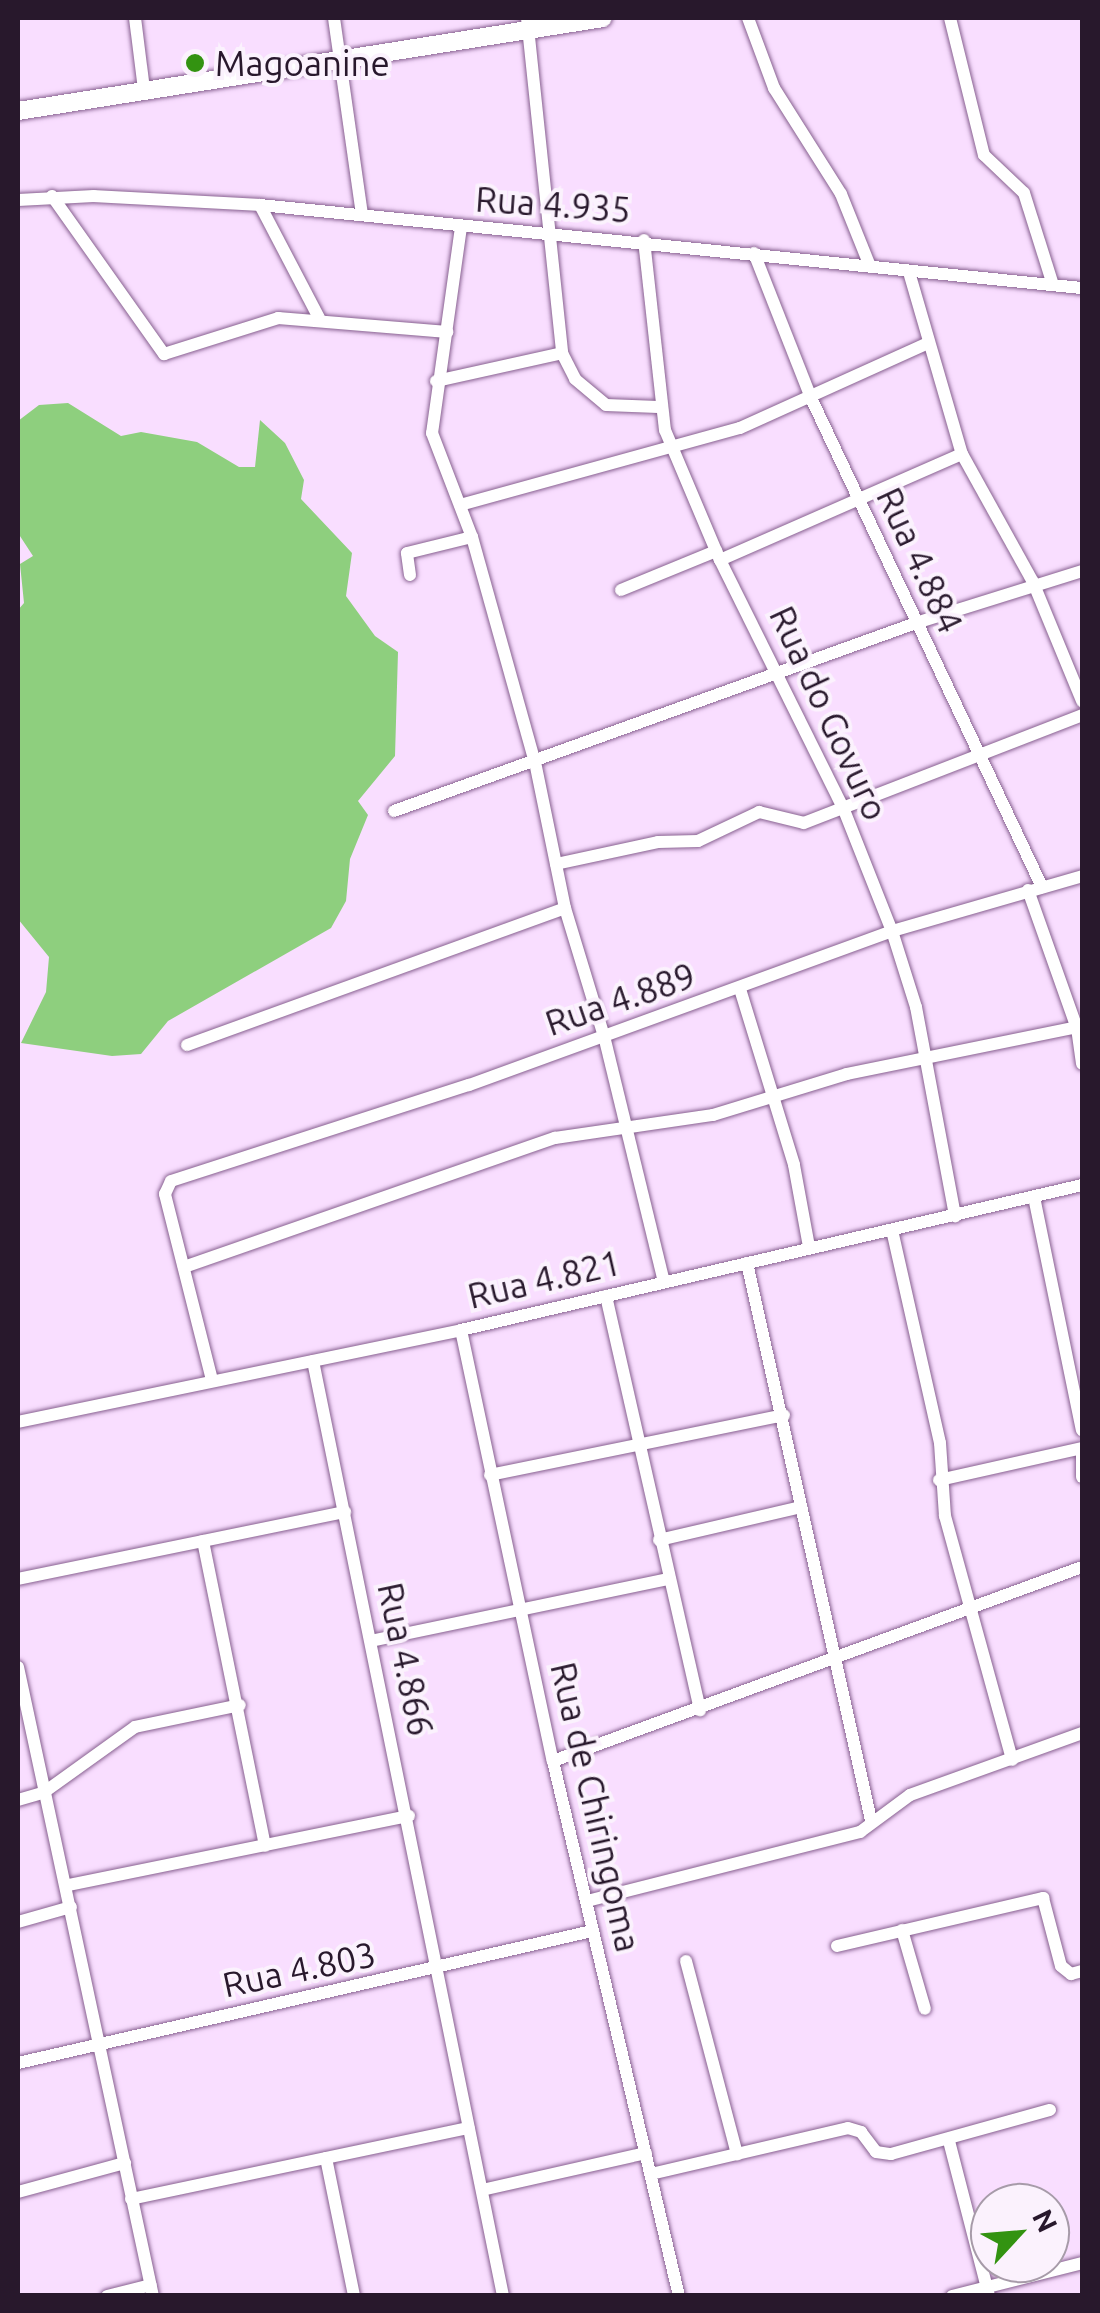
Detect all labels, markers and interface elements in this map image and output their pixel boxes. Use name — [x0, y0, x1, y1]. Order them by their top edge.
place label: Magoanine — [215, 42, 390, 84]
marker: Magoanine — [184, 52, 206, 74]
street label: Rua 4.935 — [474, 178, 632, 230]
street label: Rua 4.884 — [868, 481, 972, 639]
street label: Rua do Govuro — [761, 599, 897, 827]
street label: Rua 4.889 — [540, 954, 700, 1044]
street label: Rua 4.821 — [464, 1241, 624, 1317]
street label: Rua 4.866 — [369, 1579, 443, 1739]
street label: Rua de Chiringoma — [542, 1658, 650, 1956]
street label: Rua 4.803 — [219, 1932, 379, 2006]
north arrow — [970, 2183, 1070, 2283]
text: N — [1027, 2204, 1064, 2237]

